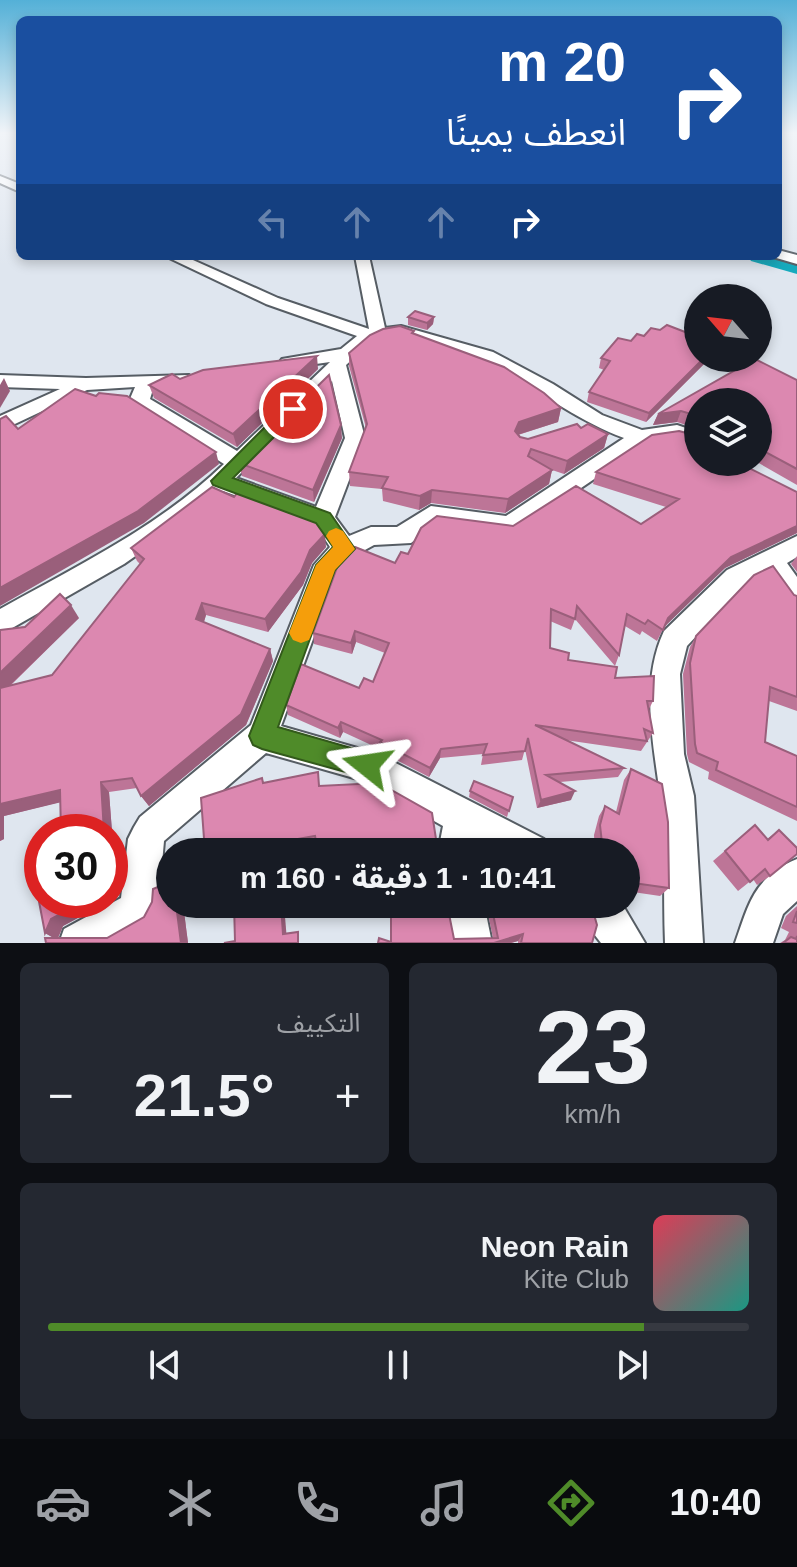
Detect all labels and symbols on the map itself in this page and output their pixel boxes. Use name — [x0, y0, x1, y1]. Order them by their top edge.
north arrow — [684, 284, 772, 372]
pin — [259, 375, 327, 443]
position arrow — [325, 723, 409, 807]
speed limit sign: 30 — [24, 814, 128, 918]

